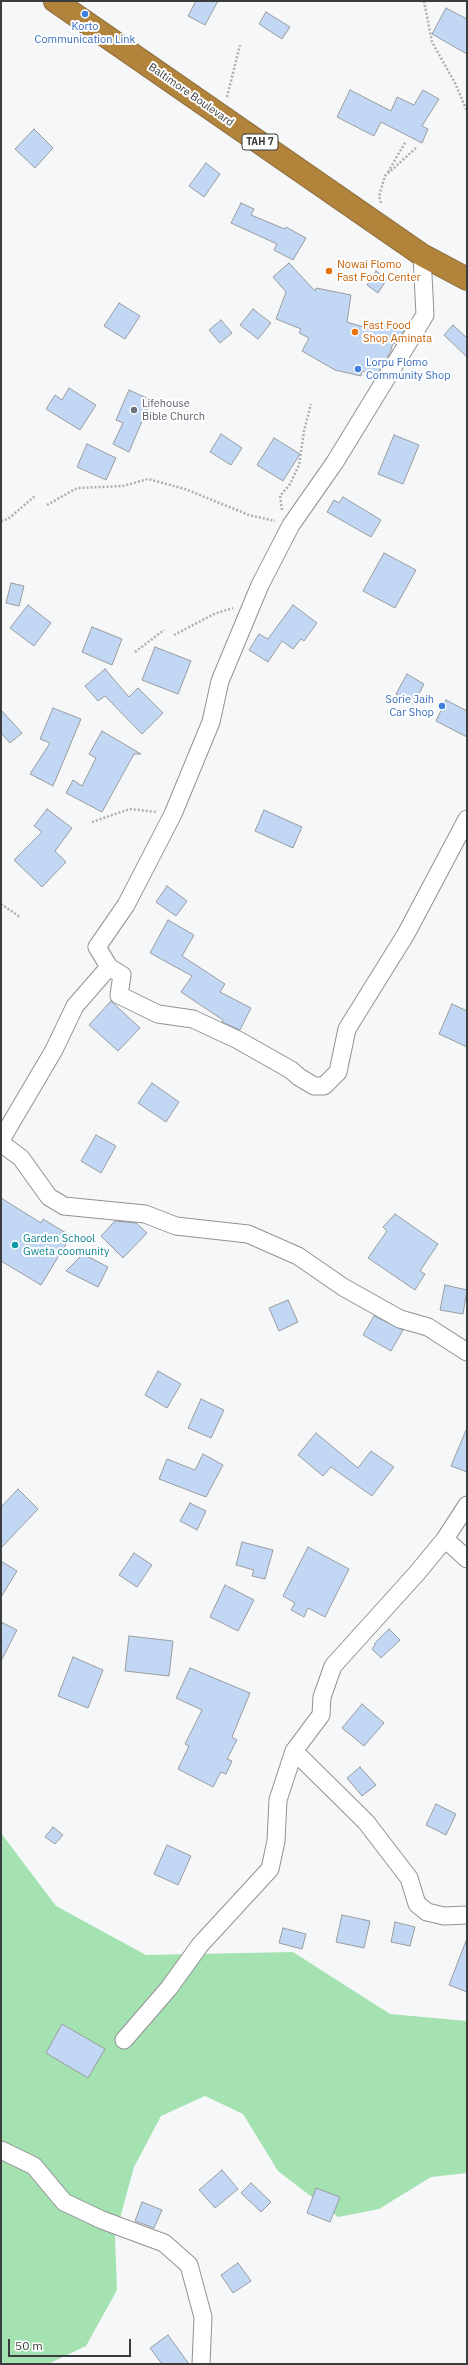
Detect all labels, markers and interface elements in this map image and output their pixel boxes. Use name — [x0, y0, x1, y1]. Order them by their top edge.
marker: Korto Communication Link — [80, 9, 90, 19]
place label: Korto Communication Link — [35, 20, 135, 46]
street label: Baltimore Boulevard — [146, 61, 236, 129]
road number: TAH 7 — [242, 134, 278, 150]
place label: Nowai Flomo Fast Food Center — [337, 258, 421, 284]
marker: Nowai Flomo Fast Food Center — [324, 266, 334, 276]
place label: Fast Food Shop Aminata — [363, 319, 432, 345]
marker: Fast Food Shop Aminata — [350, 327, 360, 337]
place label: Lorpu Flomo Community Shop — [366, 356, 451, 382]
marker: Lorpu Flomo Community Shop — [353, 364, 363, 374]
place label: Lifehouse Bible Church — [142, 397, 205, 423]
marker: Lifehouse Bible Church — [129, 405, 139, 415]
place label: Sorie Jaih Car Shop — [386, 693, 434, 719]
marker: Sorie Jaih Car Shop — [437, 701, 447, 711]
place label: Garden School Gweta coomunity — [23, 1232, 109, 1258]
marker: Garden School Gweta coomunity — [10, 1240, 20, 1250]
scale bar — [10, 2331, 133, 2357]
text: 50 m — [15, 2338, 43, 2353]

